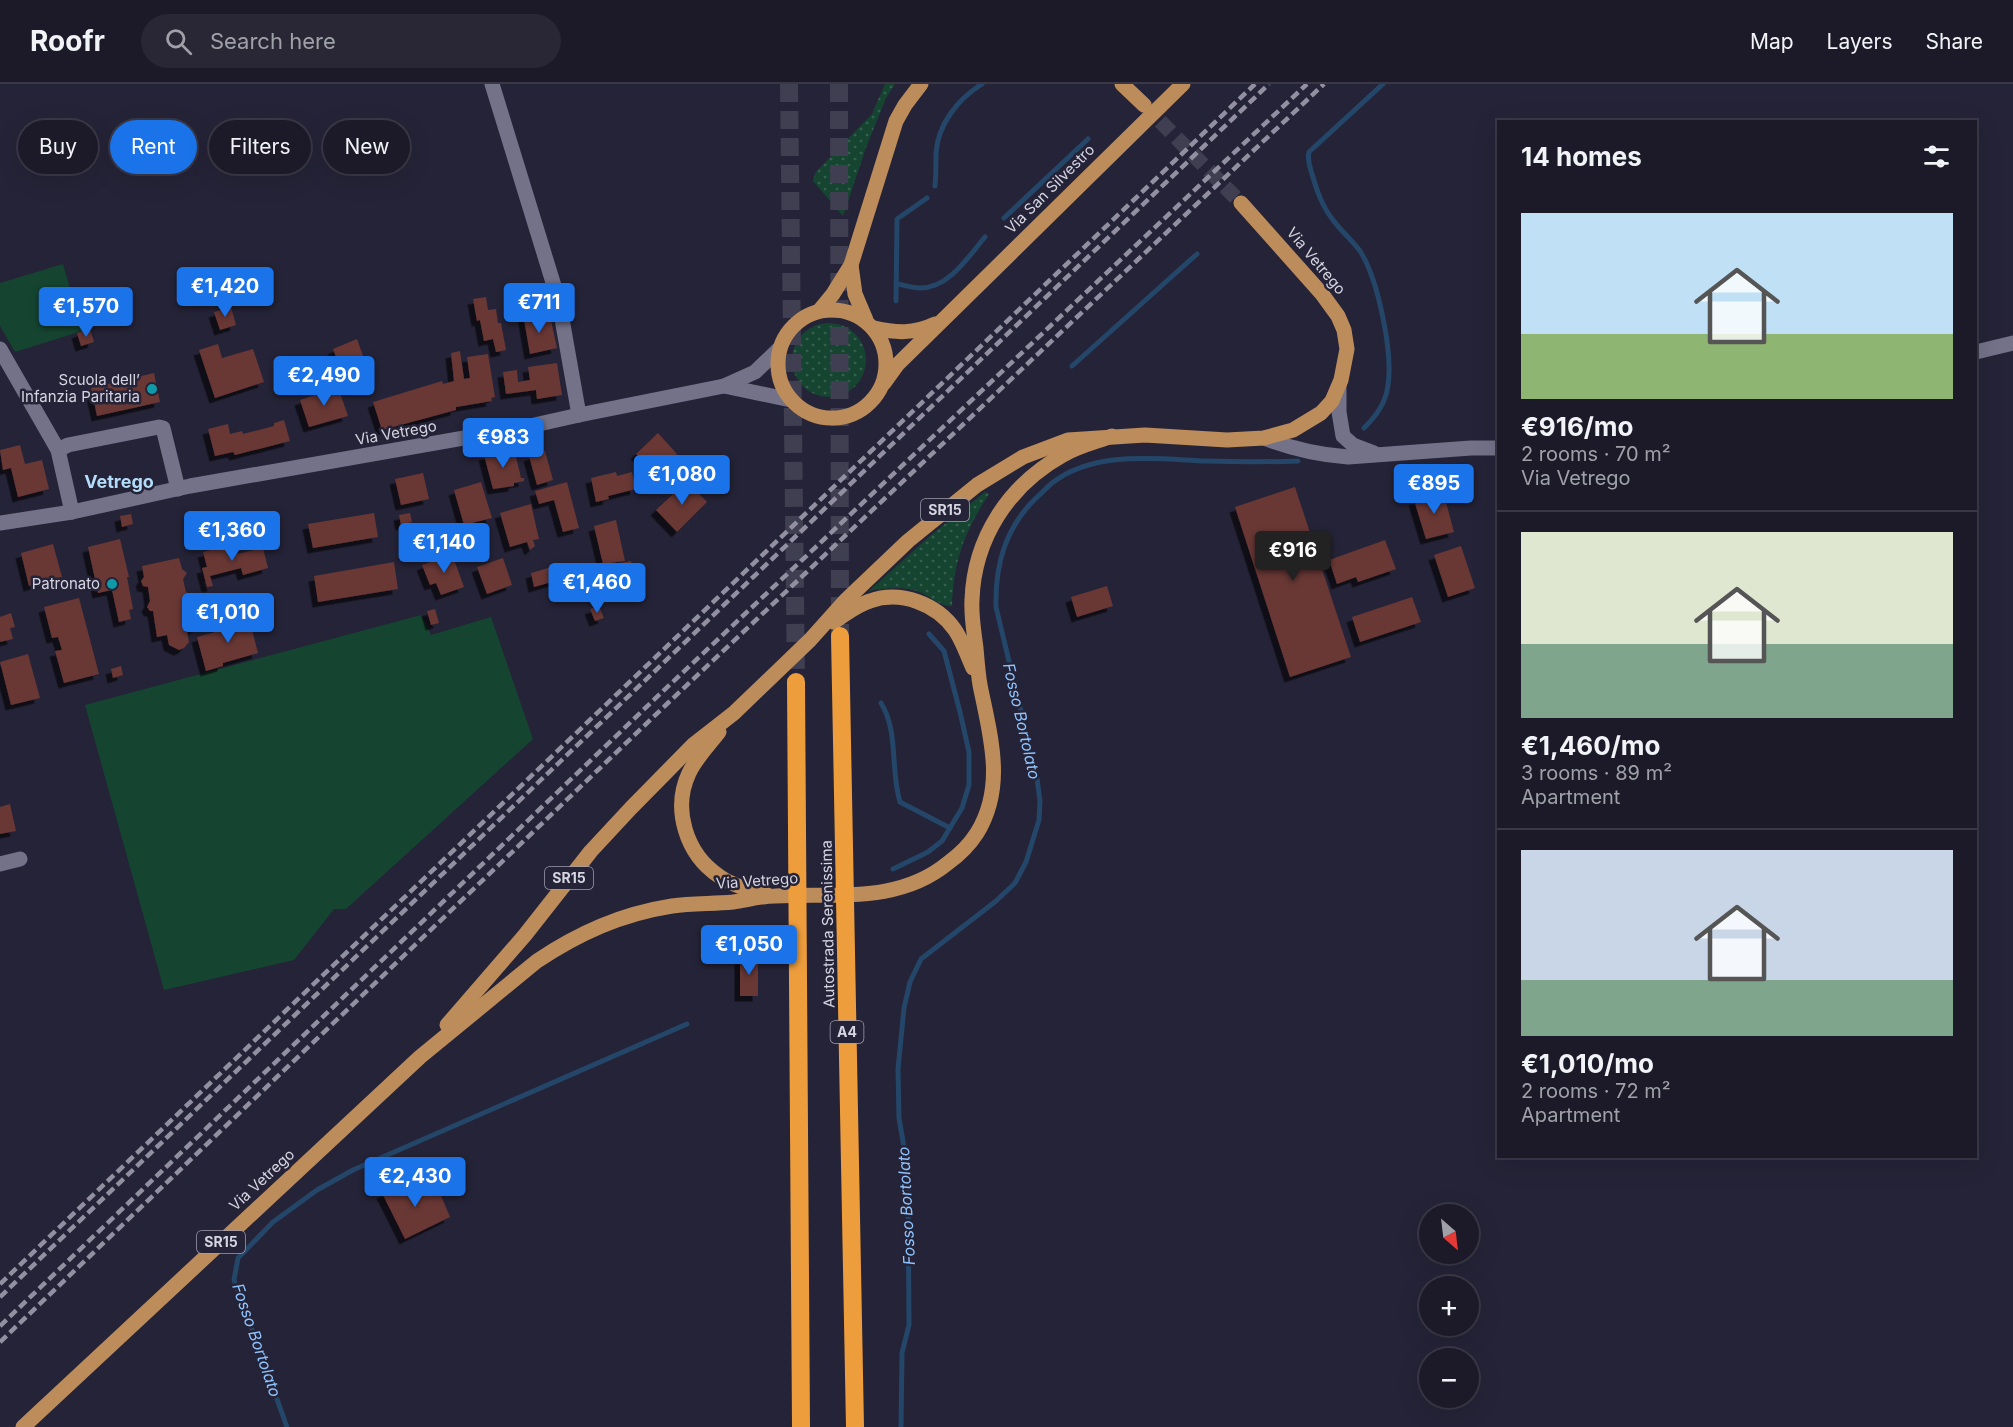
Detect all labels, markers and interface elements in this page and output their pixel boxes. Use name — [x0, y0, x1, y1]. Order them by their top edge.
search box — [141, 14, 561, 68]
text: Roofr — [30, 24, 105, 58]
icon: search — [162, 25, 195, 58]
text: Search here — [210, 28, 336, 54]
text: Map — [1750, 29, 1794, 54]
text: Layers — [1827, 29, 1893, 54]
text: Share — [1926, 29, 1983, 54]
chip: Buy — [18, 120, 98, 174]
chip: Rent — [110, 120, 197, 174]
chip: Filters — [209, 120, 311, 174]
chip: New — [323, 120, 410, 174]
street label: Via San Silvestro — [1001, 140, 1098, 237]
icon: filters — [1920, 140, 1953, 173]
text: 14 homes — [1521, 141, 1642, 172]
street label: Via Vetrego — [1283, 223, 1350, 298]
icon: home — [1683, 252, 1791, 360]
pin: €1,420 — [176, 267, 274, 318]
text: €1,420 — [191, 274, 259, 298]
pin: €711 — [503, 283, 575, 334]
pin: €1,570 — [37, 287, 135, 338]
text: €711 — [518, 290, 560, 314]
text: €1,570 — [53, 294, 119, 318]
pin: €2,490 — [275, 356, 373, 407]
text: €2,490 — [288, 363, 360, 387]
place label: Scuola dell’ Infanzia Paritaria — [21, 370, 140, 406]
marker: Scuola dell’ Infanzia Paritaria — [145, 382, 159, 396]
text: €916/mo — [1521, 411, 1634, 442]
street label: Via Vetrego — [354, 416, 438, 449]
pin: €983 — [467, 418, 539, 469]
text: €983 — [477, 425, 529, 449]
text: 2 rooms · 70 m² — [1521, 442, 1671, 466]
pin: €1,080 — [633, 455, 731, 506]
text: €1,080 — [648, 462, 716, 486]
pin: €895 — [1398, 464, 1470, 515]
text: Via Vetrego — [1521, 466, 1631, 490]
district label: Vetrego — [84, 471, 154, 492]
text: €895 — [1408, 471, 1460, 495]
road number: SR15 — [921, 499, 969, 521]
pin: €1,360 — [183, 511, 281, 562]
text: €1,360 — [198, 518, 266, 542]
pin: €1,140 — [395, 523, 493, 574]
text: €1,140 — [413, 530, 475, 554]
pin: €916 — [1257, 531, 1329, 582]
text: €916 — [1269, 538, 1317, 562]
pin: €1,460 — [548, 563, 646, 614]
text: €1,460 — [563, 570, 632, 594]
icon: home — [1683, 571, 1791, 679]
place label: Patronato — [32, 574, 100, 593]
marker: Patronato — [105, 577, 119, 591]
pin: €1,010 — [179, 593, 277, 644]
text: €1,010 — [196, 600, 260, 624]
water label: Fosso Bortolato — [999, 661, 1045, 781]
text: €1,460/mo — [1521, 730, 1660, 761]
text: 3 rooms · 89 m² — [1521, 761, 1672, 785]
text: Apartment — [1521, 785, 1620, 809]
street label: Autostrada Serenissima — [817, 840, 838, 1008]
road number: SR15 — [545, 867, 593, 889]
street label: Via Vetrego — [715, 868, 799, 893]
icon: home — [1683, 889, 1791, 997]
pin: €1,050 — [700, 925, 798, 976]
text: €1,050 — [715, 932, 783, 956]
road number: A4 — [830, 1021, 864, 1043]
text: €1,010/mo — [1521, 1048, 1654, 1079]
text: 2 rooms · 72 m² — [1521, 1079, 1671, 1103]
text: Apartment — [1521, 1103, 1620, 1127]
street label: Via Vetrego — [225, 1145, 298, 1215]
water label: Fosso Bortolato — [893, 1146, 919, 1266]
pin: €2,430 — [366, 1157, 464, 1208]
text: €2,430 — [379, 1164, 451, 1188]
north arrow — [1419, 1204, 1479, 1264]
map controls — [1419, 1204, 1479, 1408]
road number: SR15 — [197, 1231, 245, 1253]
button: + — [1419, 1276, 1479, 1336]
water label: Fosso Bortolato — [228, 1281, 286, 1399]
button: − — [1419, 1348, 1479, 1408]

